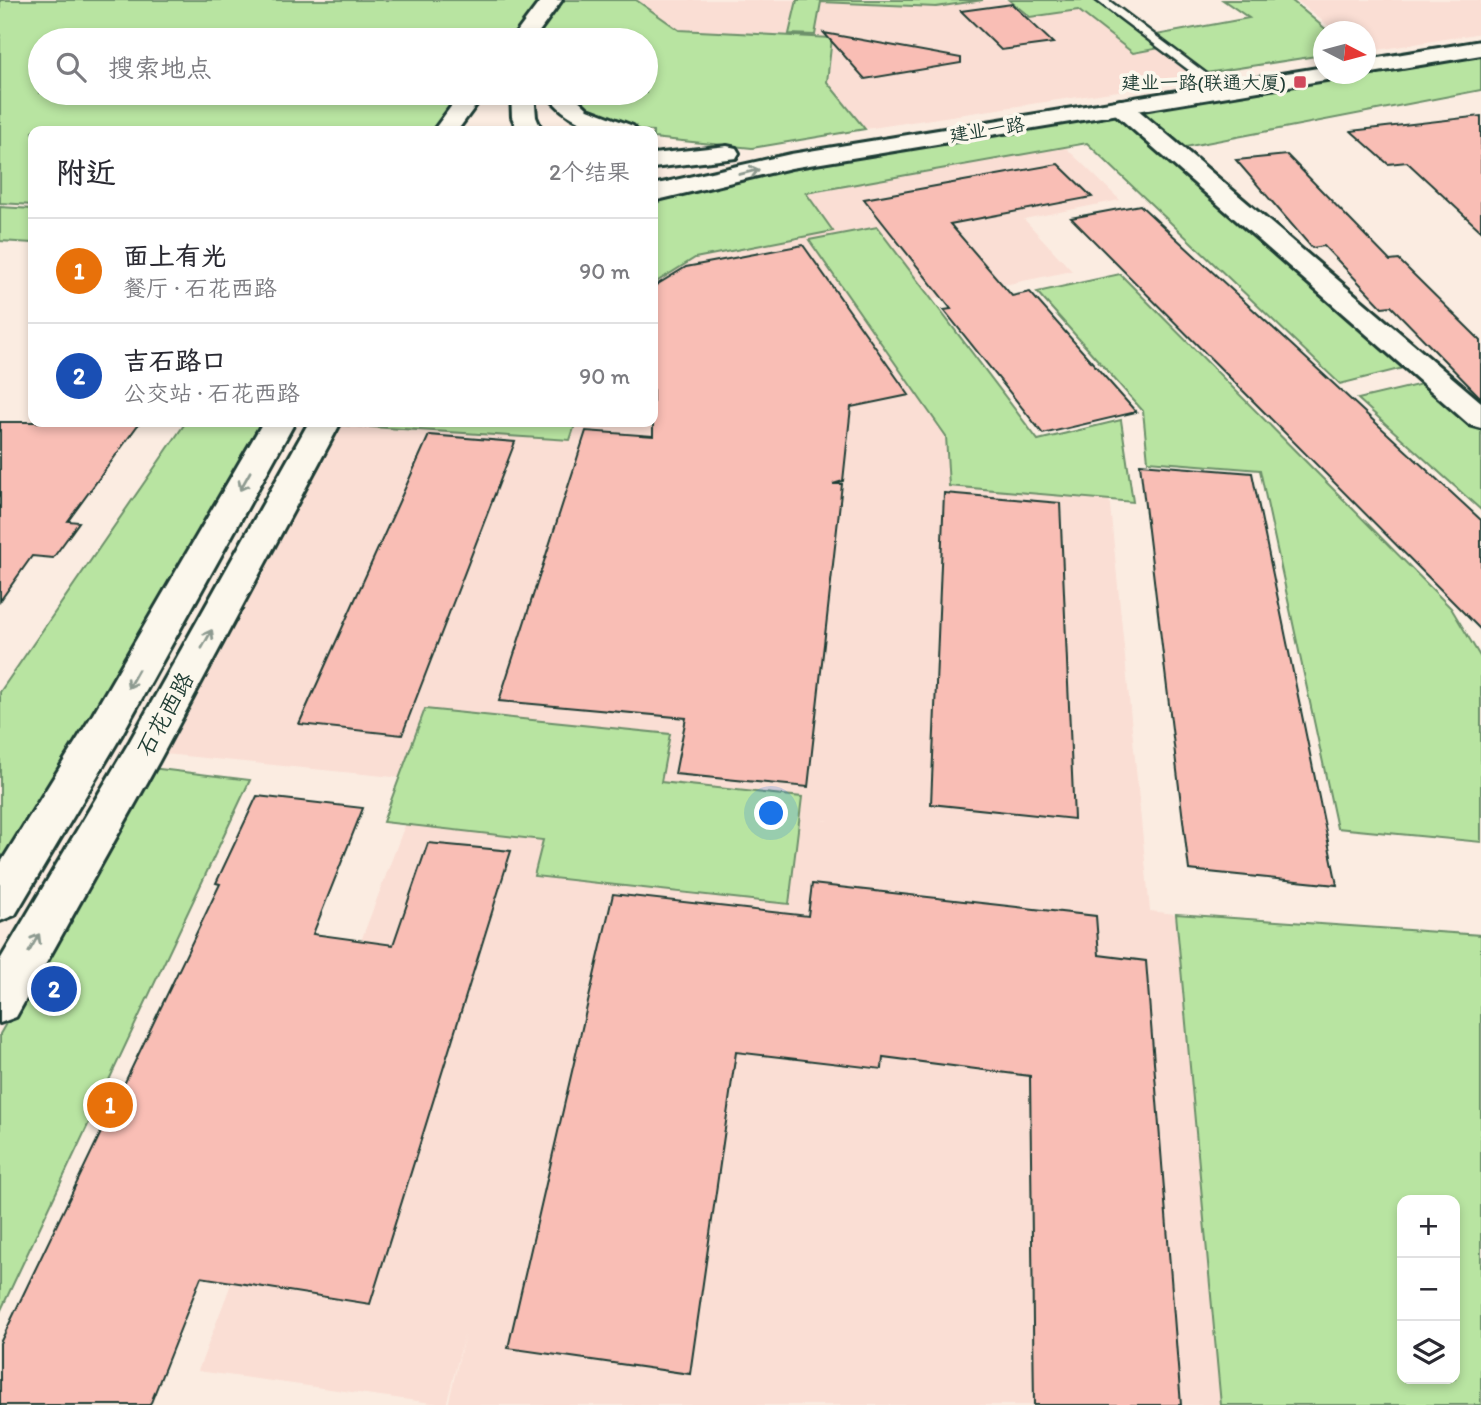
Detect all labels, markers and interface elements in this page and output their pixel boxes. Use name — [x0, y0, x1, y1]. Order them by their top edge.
north arrow — [1313, 21, 1376, 84]
search box — [28, 28, 658, 105]
icon: search — [52, 48, 90, 86]
text: 搜索地点 — [108, 52, 212, 84]
place label: 建业一路(联通大厦) — [1122, 71, 1286, 94]
marker: 建业一路(联通大厦) — [1292, 74, 1308, 90]
street label: 建业一路 — [948, 112, 1026, 147]
text: 附近 — [56, 154, 116, 191]
text: 2个结果 — [549, 158, 630, 186]
one-way arrow — [737, 165, 760, 178]
text: 面上有光 — [123, 240, 227, 272]
text: 1 — [74, 257, 84, 285]
text: 90 m — [579, 257, 630, 285]
text: 餐厅 · 石花西路 — [123, 274, 277, 302]
text: 吉石路口 — [123, 345, 227, 377]
text: 2 — [73, 362, 85, 390]
text: 90 m — [579, 362, 630, 390]
text: 公交站 · 石花西路 — [123, 379, 300, 407]
one-way arrow — [238, 470, 251, 491]
one-way arrow — [200, 629, 214, 649]
street label: 石花西路 — [130, 667, 200, 761]
one-way arrow — [126, 668, 139, 689]
your location — [754, 796, 788, 830]
one-way arrow — [27, 934, 41, 954]
pin: 2 — [31, 963, 77, 1015]
pin: 1 — [87, 1079, 133, 1131]
map controls — [1397, 1195, 1460, 1384]
button: + — [1397, 1195, 1460, 1258]
button: − — [1397, 1258, 1460, 1321]
button: layers — [1397, 1321, 1460, 1384]

